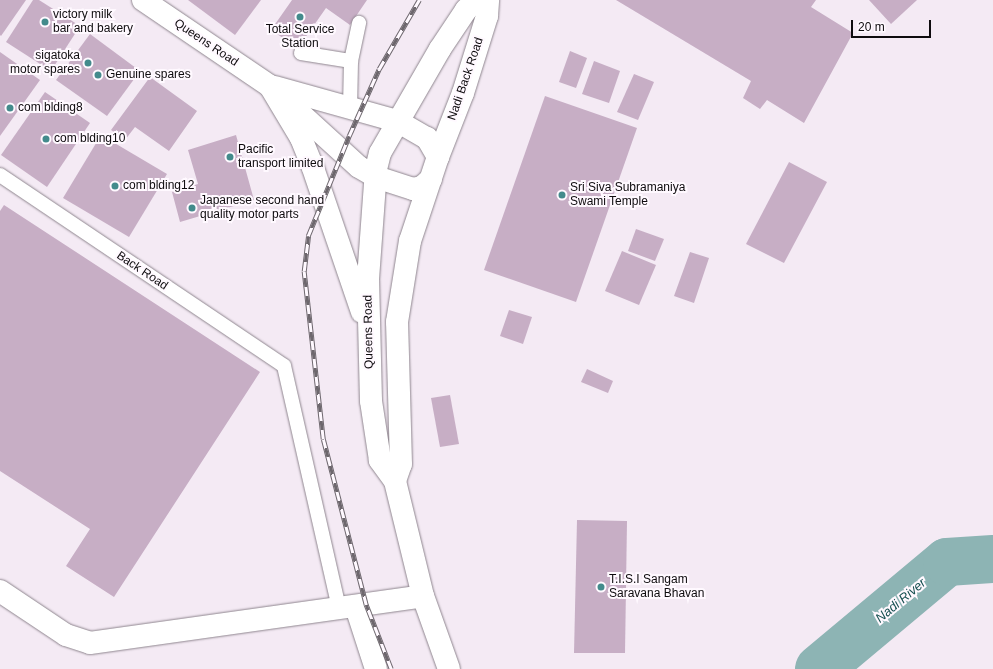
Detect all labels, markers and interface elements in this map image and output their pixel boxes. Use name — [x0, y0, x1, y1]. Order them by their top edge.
place label: victory milk bar and bakery — [53, 8, 133, 36]
marker: Total Service Station — [295, 12, 305, 22]
scale bar — [853, 12, 933, 38]
street label: Queens Road — [171, 16, 241, 70]
marker: victory milk bar and bakery — [40, 17, 50, 27]
text: 20 m — [858, 20, 885, 34]
place label: Total Service Station — [266, 23, 334, 51]
street label: Nadi Back Road — [445, 36, 487, 122]
place label: sigatoka motor spares — [10, 49, 80, 77]
marker: sigatoka motor spares — [83, 58, 93, 68]
place label: Genuine spares — [106, 68, 191, 82]
marker: Genuine spares — [93, 70, 103, 80]
place label: com blding8 — [18, 101, 83, 115]
marker: com blding8 — [5, 103, 15, 113]
place label: com blding10 — [54, 132, 125, 146]
marker: com blding10 — [41, 134, 51, 144]
place label: Pacific transport limited — [238, 143, 323, 171]
marker: Pacific transport limited — [225, 152, 235, 162]
place label: com blding12 — [123, 179, 194, 193]
marker: com blding12 — [110, 181, 120, 191]
place label: Sri Siva Subramaniya Swami Temple — [570, 181, 685, 209]
marker: Sri Siva Subramaniya Swami Temple — [557, 190, 567, 200]
place label: Japanese second hand quality motor parts — [200, 194, 324, 222]
marker: Japanese second hand quality motor parts — [187, 203, 197, 213]
street label: Back Road — [114, 249, 170, 293]
street label: Queens Road — [361, 295, 377, 369]
place label: T.I.S.I Sangam Saravana Bhavan — [609, 573, 704, 601]
water label: Nadi River — [873, 576, 929, 626]
marker: T.I.S.I Sangam Saravana Bhavan — [596, 582, 606, 592]

